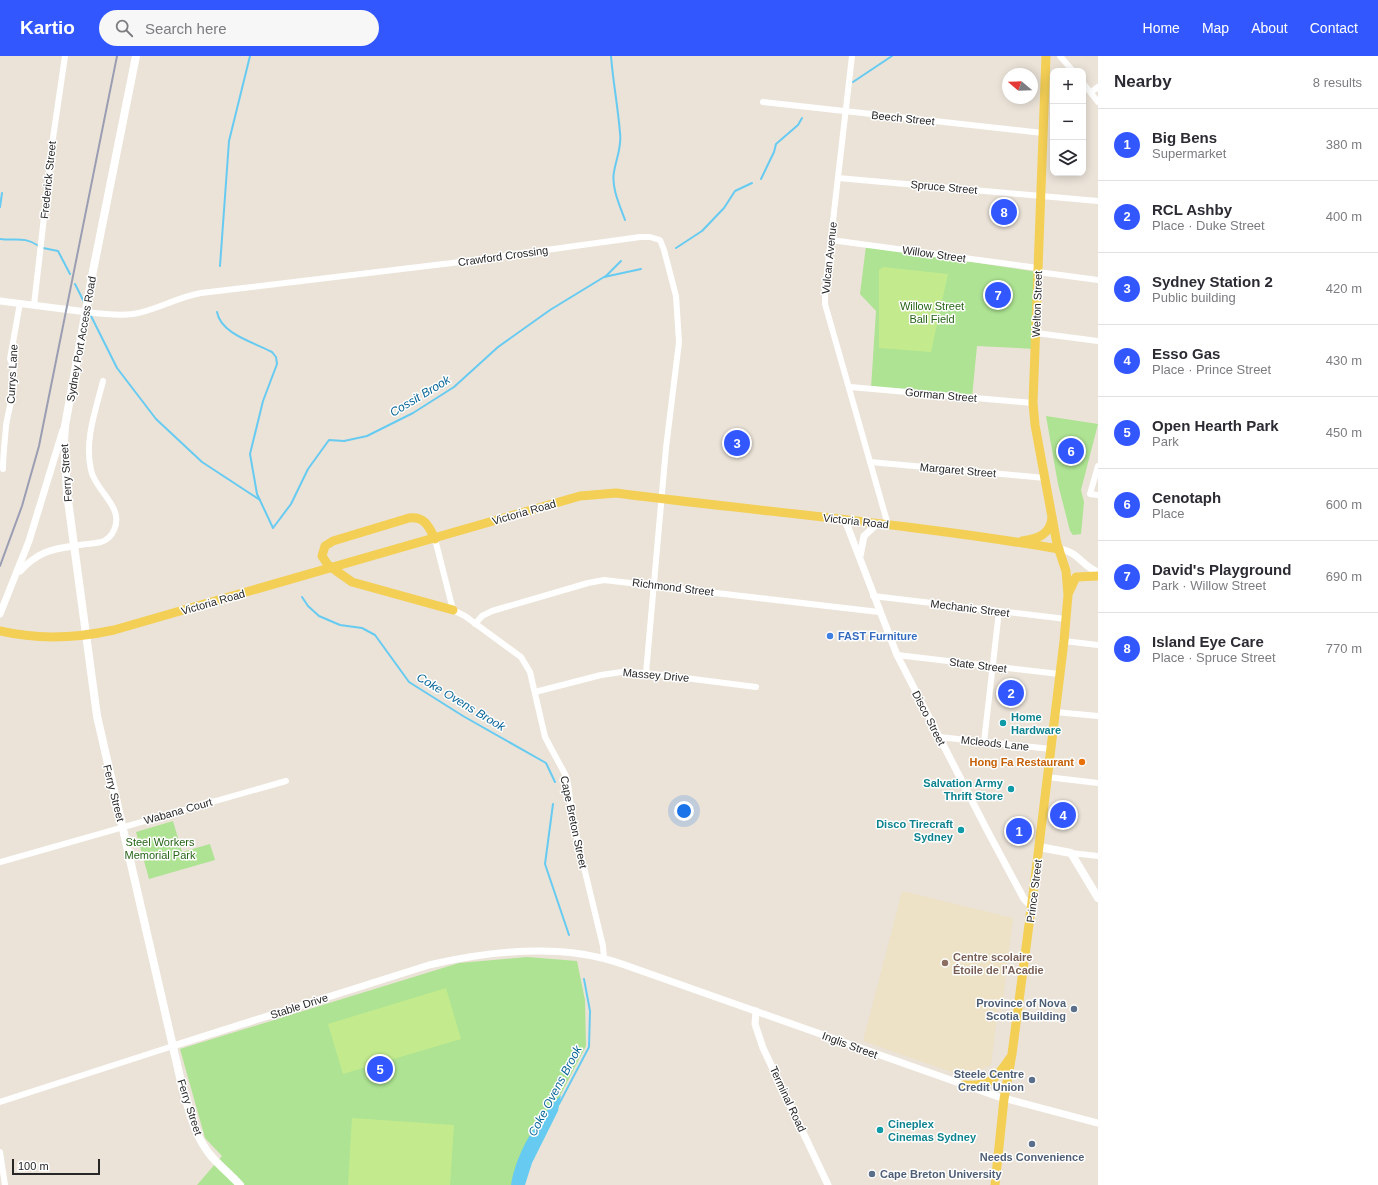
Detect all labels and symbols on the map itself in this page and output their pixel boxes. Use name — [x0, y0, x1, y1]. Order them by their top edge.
north arrow — [1002, 68, 1038, 104]
street label: Beech Street — [871, 109, 935, 127]
street label: Frederick Street — [38, 140, 58, 220]
street label: Spruce Street — [910, 178, 978, 196]
pin: 8 — [991, 197, 1017, 227]
street label: Vulcan Avenue — [819, 221, 839, 295]
street label: Crawford Crossing — [457, 244, 549, 268]
street label: Willow Street — [901, 244, 967, 264]
street label: Welton Street — [1030, 271, 1044, 337]
street label: Sydney Port Access Road — [64, 275, 98, 403]
pin: 7 — [985, 280, 1011, 310]
park label: Willow Street Ball Field — [900, 300, 964, 325]
street label: Currys Lane — [4, 344, 20, 404]
water label: Cossit Brook — [387, 372, 454, 420]
street label: Gorman Street — [905, 386, 977, 404]
pin: 3 — [724, 428, 750, 458]
pin: 6 — [1058, 436, 1084, 466]
street label: Ferry Street — [58, 444, 74, 502]
street label: Margaret Street — [919, 461, 997, 479]
street label: Victoria Road — [491, 497, 557, 527]
street label: Victoria Road — [823, 512, 889, 530]
street label: Richmond Street — [632, 576, 714, 598]
street label: Victoria Road — [180, 587, 246, 617]
street label: Mechanic Street — [930, 597, 1010, 619]
place label: FAST Furniture — [838, 630, 917, 642]
marker: FAST Furniture — [825, 631, 835, 641]
street label: State Street — [948, 656, 1008, 674]
street label: Massey Drive — [622, 666, 690, 684]
water label: Coke Ovens Brook — [414, 670, 509, 734]
pin: 2 — [998, 678, 1024, 708]
street label: Disco Street — [910, 689, 948, 747]
place label: Home Hardware — [1011, 711, 1061, 736]
marker: Home Hardware — [998, 718, 1008, 728]
street label: Mcleods Lane — [960, 733, 1030, 753]
place label: Hong Fa Restaurant — [969, 756, 1074, 768]
marker: Hong Fa Restaurant — [1077, 757, 1087, 767]
street label: Ferry Street — [101, 763, 127, 823]
street label: Cape Breton Street — [558, 775, 590, 869]
place label: Salvation Army Thrift Store — [923, 777, 1004, 802]
marker: Salvation Army Thrift Store — [1006, 784, 1016, 794]
street label: Wabana Court — [142, 796, 214, 826]
pin: 4 — [1050, 800, 1076, 830]
your location — [674, 801, 694, 821]
pin: 1 — [1006, 816, 1032, 846]
place label: Disco Tirecraft Sydney — [876, 818, 954, 843]
marker: Disco Tirecraft Sydney — [956, 825, 966, 835]
park label: Steel Workers Memorial Park — [125, 836, 196, 861]
street label: Prince Street — [1024, 859, 1044, 923]
place label: Centre scolaire Étoile de l'Acadie — [953, 951, 1044, 976]
marker: Centre scolaire Étoile de l'Acadie — [940, 958, 950, 968]
street label: Stable Drive — [269, 991, 329, 1021]
place label: Province of Nova Scotia Building — [976, 997, 1067, 1022]
marker: Province of Nova Scotia Building — [1069, 1004, 1079, 1014]
street label: Inglis Street — [821, 1029, 879, 1061]
water label: Coke Ovens Brook — [525, 1042, 585, 1139]
pin: 5 — [367, 1054, 393, 1084]
street label: Terminal Road — [768, 1064, 808, 1134]
place label: Steele Centre Credit Union — [954, 1068, 1024, 1093]
marker: Steele Centre Credit Union — [1027, 1075, 1037, 1085]
street label: Ferry Street — [175, 1078, 205, 1136]
place label: Cineplex Cinemas Sydney — [888, 1118, 977, 1143]
marker: Cineplex Cinemas Sydney — [875, 1125, 885, 1135]
marker: Needs Convenience — [1027, 1139, 1037, 1149]
place label: Needs Convenience — [980, 1151, 1084, 1163]
scale bar — [12, 1157, 100, 1176]
place label: Cape Breton University — [880, 1168, 1003, 1180]
marker: Cape Breton University — [867, 1169, 877, 1179]

